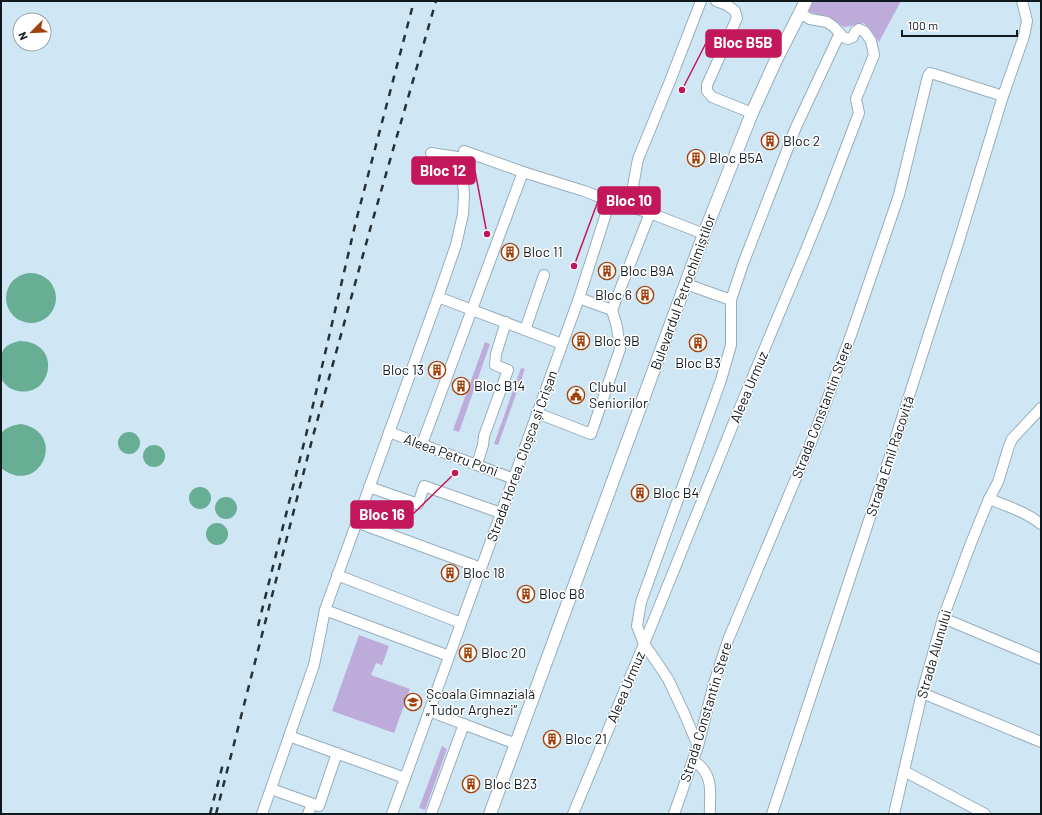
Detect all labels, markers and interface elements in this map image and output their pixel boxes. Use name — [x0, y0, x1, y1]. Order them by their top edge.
north arrow — [12, 12, 52, 52]
scale bar — [902, 12, 1017, 38]
text: 100 m — [908, 18, 938, 32]
text: N — [15, 30, 30, 42]
callout: Bloc B5B — [706, 30, 781, 57]
text: Bloc B5B — [713, 33, 773, 51]
building icon: Bloc 2 — [760, 131, 780, 151]
place label: Bloc 2 — [783, 132, 820, 149]
building icon: Bloc B5A — [686, 148, 706, 168]
place label: Bloc B5A — [709, 149, 764, 166]
callout: Bloc 12 — [412, 157, 475, 184]
text: Bloc 12 — [420, 161, 466, 179]
callout: Bloc 10 — [598, 187, 660, 214]
text: Bloc 10 — [606, 191, 652, 209]
street label: Bulevardul Petrochimiștilor — [646, 212, 719, 372]
building icon: Bloc 11 — [500, 242, 520, 262]
place label: Bloc 11 — [523, 243, 563, 260]
building icon: Bloc B9A — [597, 261, 617, 281]
place label: Bloc B9A — [620, 262, 675, 279]
building icon: Bloc 6 — [635, 285, 655, 305]
place label: Bloc 6 — [595, 286, 632, 303]
building icon: Bloc 9B — [571, 331, 591, 351]
place label: Bloc 9B — [594, 332, 640, 349]
building icon: Bloc B3 — [688, 333, 708, 353]
street label: Strada Constantin Stere — [788, 339, 856, 481]
street label: Aleea Urmuz — [726, 348, 771, 425]
place label: Bloc B3 — [675, 354, 721, 371]
building icon: Bloc 13 — [427, 360, 447, 380]
place label: Bloc 13 — [382, 361, 424, 378]
street label: Strada Horea, Cloșca și Crișan — [483, 368, 560, 544]
building icon: Bloc B14 — [451, 376, 471, 396]
place label: Bloc B14 — [474, 377, 525, 394]
place label: Clubul Seniorilor — [589, 378, 648, 411]
public building icon: Clubul Seniorilor — [566, 385, 586, 405]
street label: Strada Emil Racoviță — [862, 394, 917, 518]
street label: Aleea Petru Poni — [402, 430, 501, 479]
building icon: Bloc B4 — [630, 483, 650, 503]
place label: Bloc B4 — [653, 484, 699, 501]
callout: Bloc 16 — [351, 501, 413, 528]
text: Bloc 16 — [359, 505, 405, 523]
building icon: Bloc 18 — [440, 563, 460, 583]
place label: Bloc 18 — [463, 564, 505, 581]
building icon: Bloc B8 — [516, 584, 536, 604]
place label: Bloc B8 — [539, 585, 585, 602]
street label: Strada Alunului — [913, 607, 954, 700]
street label: Strada Constantin Stere — [676, 640, 735, 784]
building icon: Bloc 20 — [458, 643, 478, 663]
place label: Bloc 20 — [481, 644, 526, 661]
street label: Aleea Urmuz — [603, 648, 648, 725]
place label: Școala Gimnazială „Tudor Arghezi” — [426, 685, 535, 718]
school or university icon: Școala Gimnazială „Tudor Arghezi” — [403, 692, 423, 712]
building icon: Bloc 21 — [542, 729, 562, 749]
place label: Bloc 21 — [565, 730, 607, 747]
building icon: Bloc B23 — [461, 774, 481, 794]
place label: Bloc B23 — [484, 775, 537, 792]

